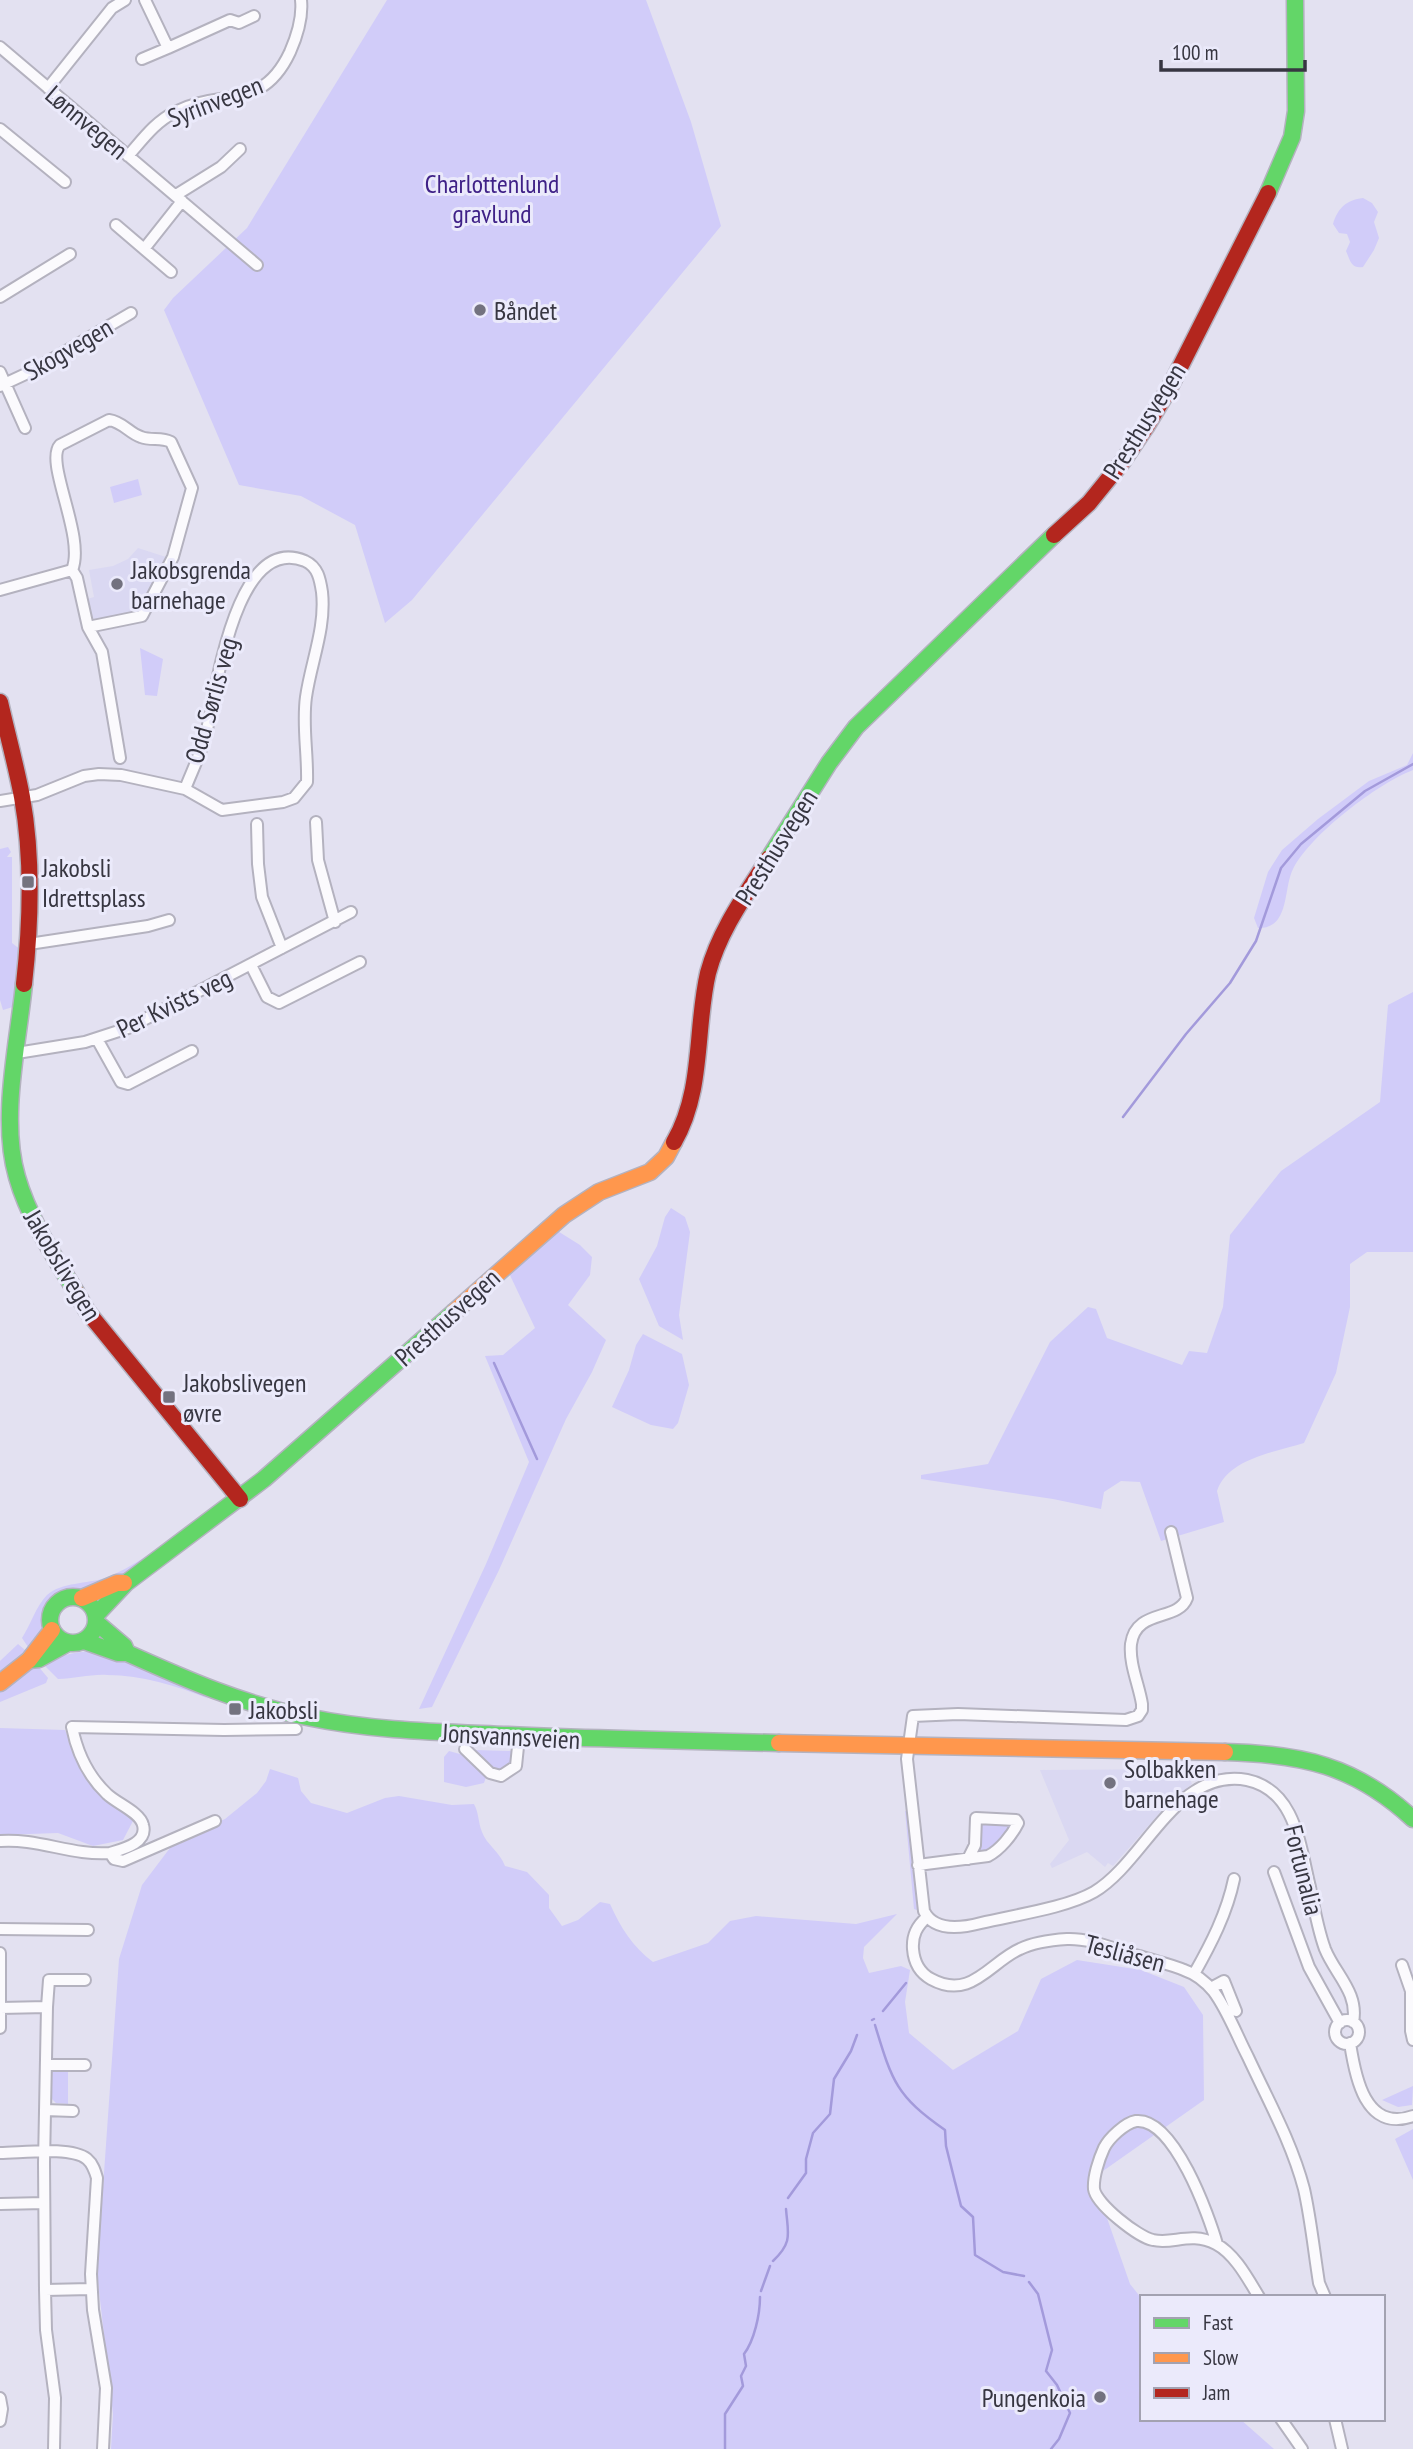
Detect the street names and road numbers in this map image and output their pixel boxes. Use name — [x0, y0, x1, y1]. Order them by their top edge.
street label: Syrinvegen — [163, 68, 267, 134]
street label: Lønnvegen — [39, 78, 135, 166]
street label: Skogvegen — [18, 310, 118, 388]
street label: Presthusvegen — [1095, 357, 1193, 485]
street label: Odd Sørlis veg — [177, 633, 245, 767]
street label: Presthusvegen — [727, 783, 825, 911]
street label: Per Kvists veg — [111, 961, 237, 1045]
street label: Jakobslivegen — [17, 1203, 109, 1326]
street label: Presthusvegen — [388, 1261, 506, 1373]
street label: Jonsvannsveien — [440, 1716, 581, 1756]
street label: Fortunalia — [1277, 1821, 1331, 1919]
street label: Tesliåsen — [1081, 1927, 1169, 1979]

